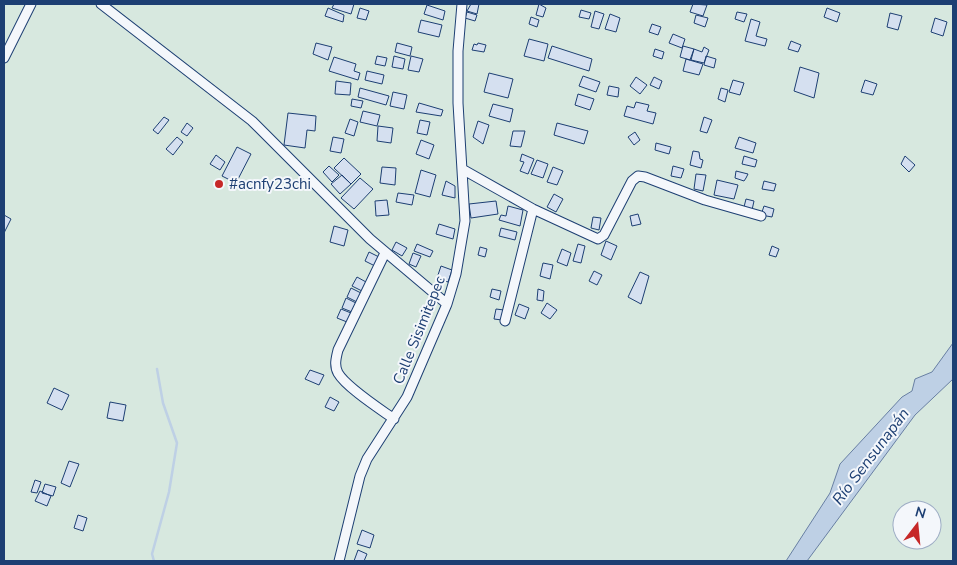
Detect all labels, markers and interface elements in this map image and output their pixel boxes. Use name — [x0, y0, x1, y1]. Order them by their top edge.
place label: #acnfy23chi — [229, 174, 311, 194]
marker: #acnfy23chi — [213, 178, 225, 190]
street label: Calle Sisimitepec — [388, 273, 450, 387]
water label: Río Sensunapán — [827, 404, 914, 510]
north arrow — [892, 500, 942, 550]
text: N — [913, 502, 928, 524]

